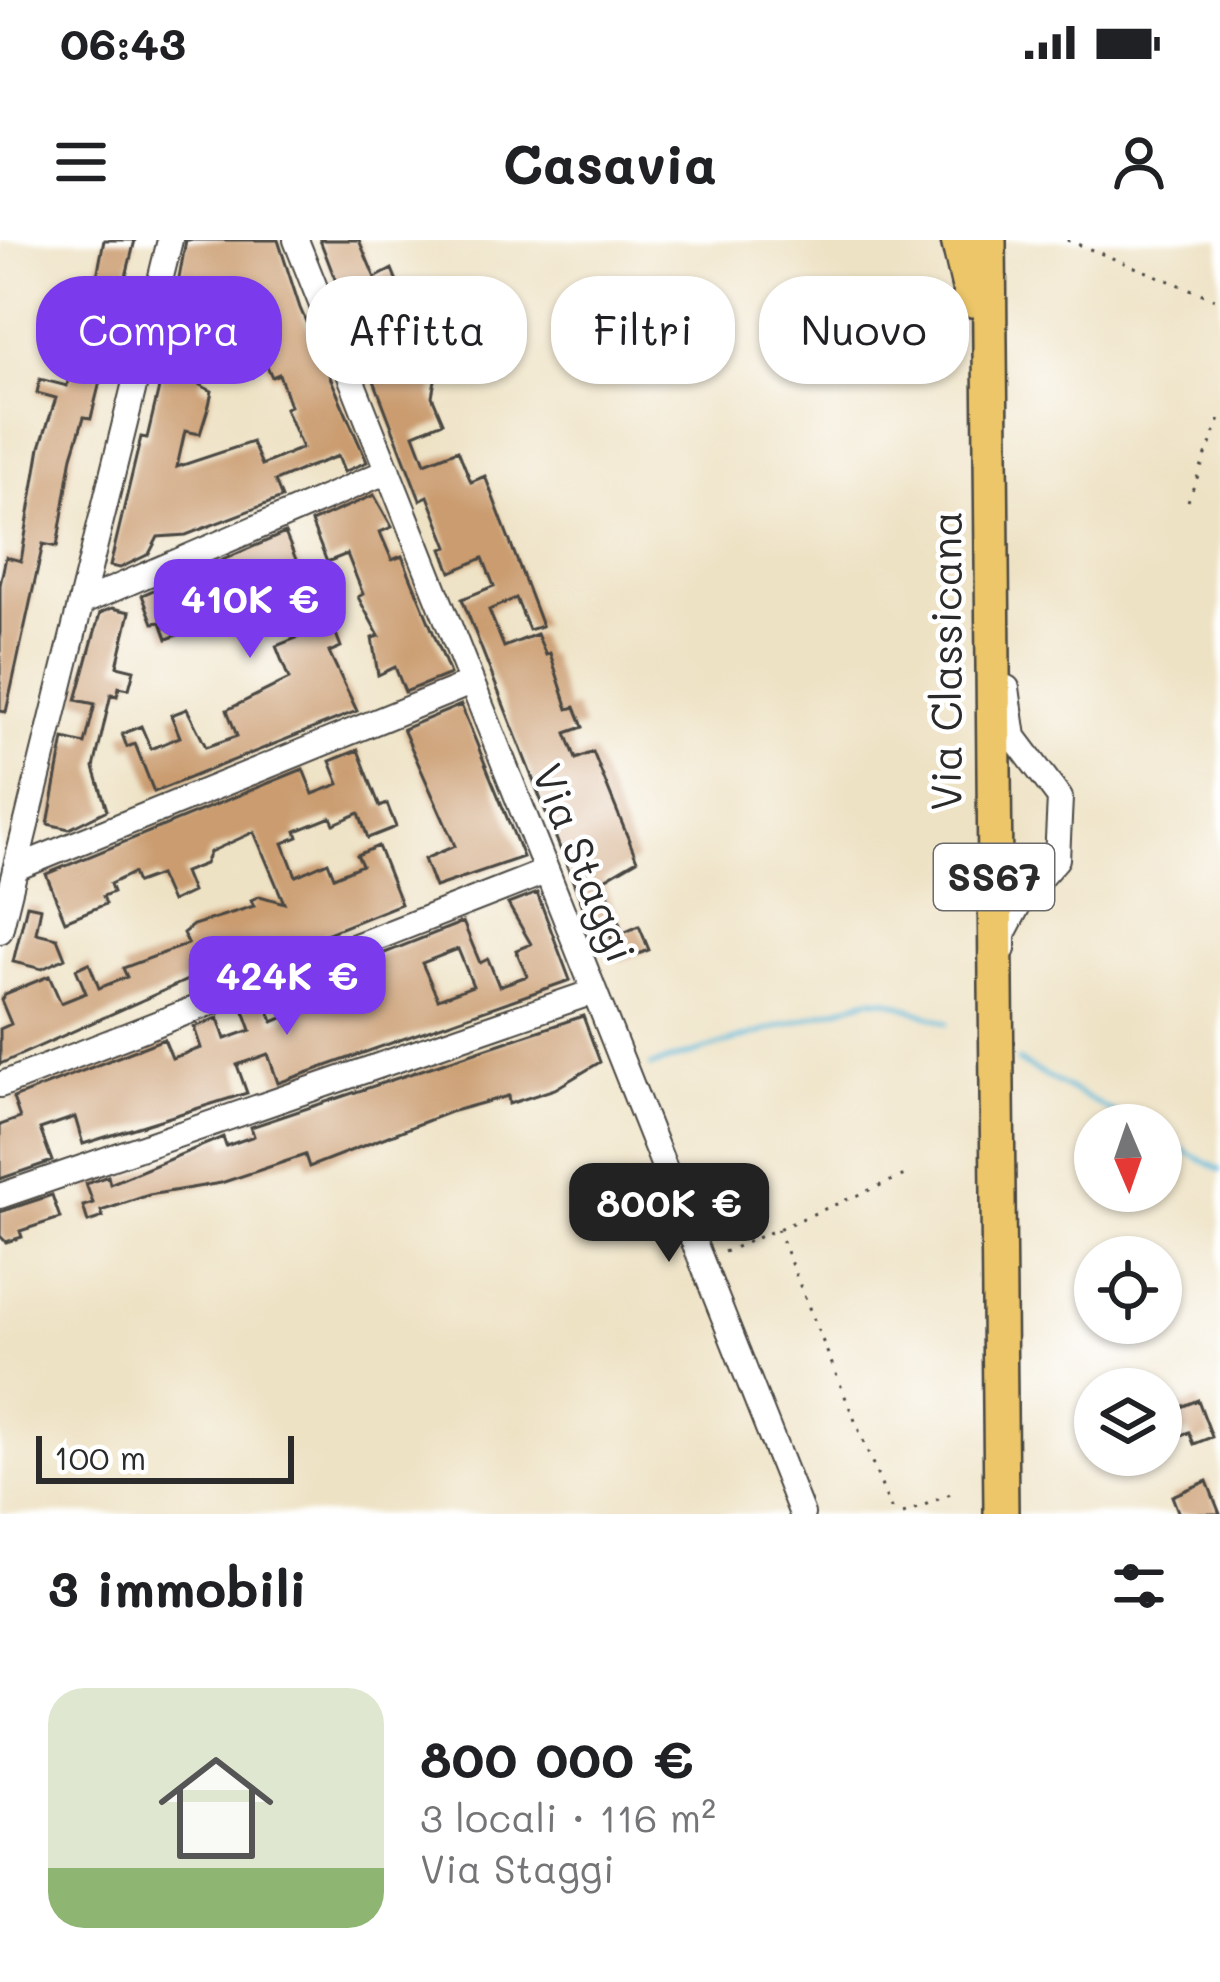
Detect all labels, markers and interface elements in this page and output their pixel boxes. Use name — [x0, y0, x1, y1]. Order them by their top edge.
text: 06:43 — [60, 13, 186, 71]
text: Casavia — [503, 127, 717, 198]
icon: menu — [48, 129, 114, 195]
icon: person — [1106, 129, 1172, 195]
chip: Compra — [36, 276, 282, 384]
chip: Affitta — [306, 276, 527, 384]
chip: Filtri — [551, 276, 735, 384]
chip: Nuovo — [759, 276, 969, 384]
street label: Via Classicana — [918, 511, 973, 811]
pin: 410K € — [152, 559, 348, 661]
text: 410K € — [181, 572, 319, 623]
street label: Via Staggi — [521, 755, 650, 970]
road number: SS67 — [934, 844, 1054, 910]
pin: 424K € — [189, 936, 385, 1038]
text: 424K € — [216, 949, 358, 1000]
north arrow — [1074, 1104, 1182, 1212]
map controls — [1074, 1104, 1182, 1476]
pin: 800K € — [571, 1163, 767, 1265]
text: 800K € — [596, 1176, 742, 1227]
button: locate — [1074, 1236, 1182, 1344]
button: layers — [1074, 1368, 1182, 1476]
scale bar — [36, 1430, 294, 1483]
text: 100 m — [54, 1435, 146, 1478]
text: 3 immobili — [48, 1553, 307, 1620]
icon: filters — [1106, 1553, 1172, 1619]
text: 800 000 € — [420, 1724, 694, 1791]
icon: home — [144, 1736, 288, 1880]
text: 3 locali · 116 m² — [420, 1791, 716, 1842]
text: Via Staggi — [420, 1842, 614, 1893]

